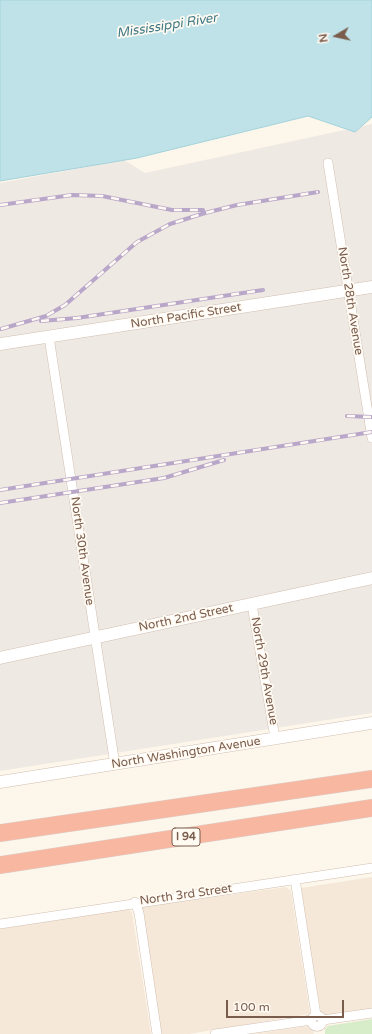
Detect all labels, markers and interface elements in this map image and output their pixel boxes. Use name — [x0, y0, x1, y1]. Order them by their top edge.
water label: Mississippi River — [116, 10, 218, 42]
north arrow — [316, 16, 356, 56]
text: N — [317, 33, 331, 43]
street label: North 28th Avenue — [334, 246, 366, 356]
street label: North Pacific Street — [130, 300, 242, 332]
street label: North 30th Avenue — [67, 496, 97, 606]
street label: North 2nd Street — [137, 601, 235, 635]
street label: North 29th Avenue — [247, 616, 281, 726]
street label: North Washington Avenue — [110, 734, 262, 772]
road number: I 94 — [172, 828, 200, 846]
street label: North 3rd Street — [139, 881, 233, 909]
scale bar — [228, 992, 346, 1018]
text: 100 m — [233, 1000, 270, 1014]

